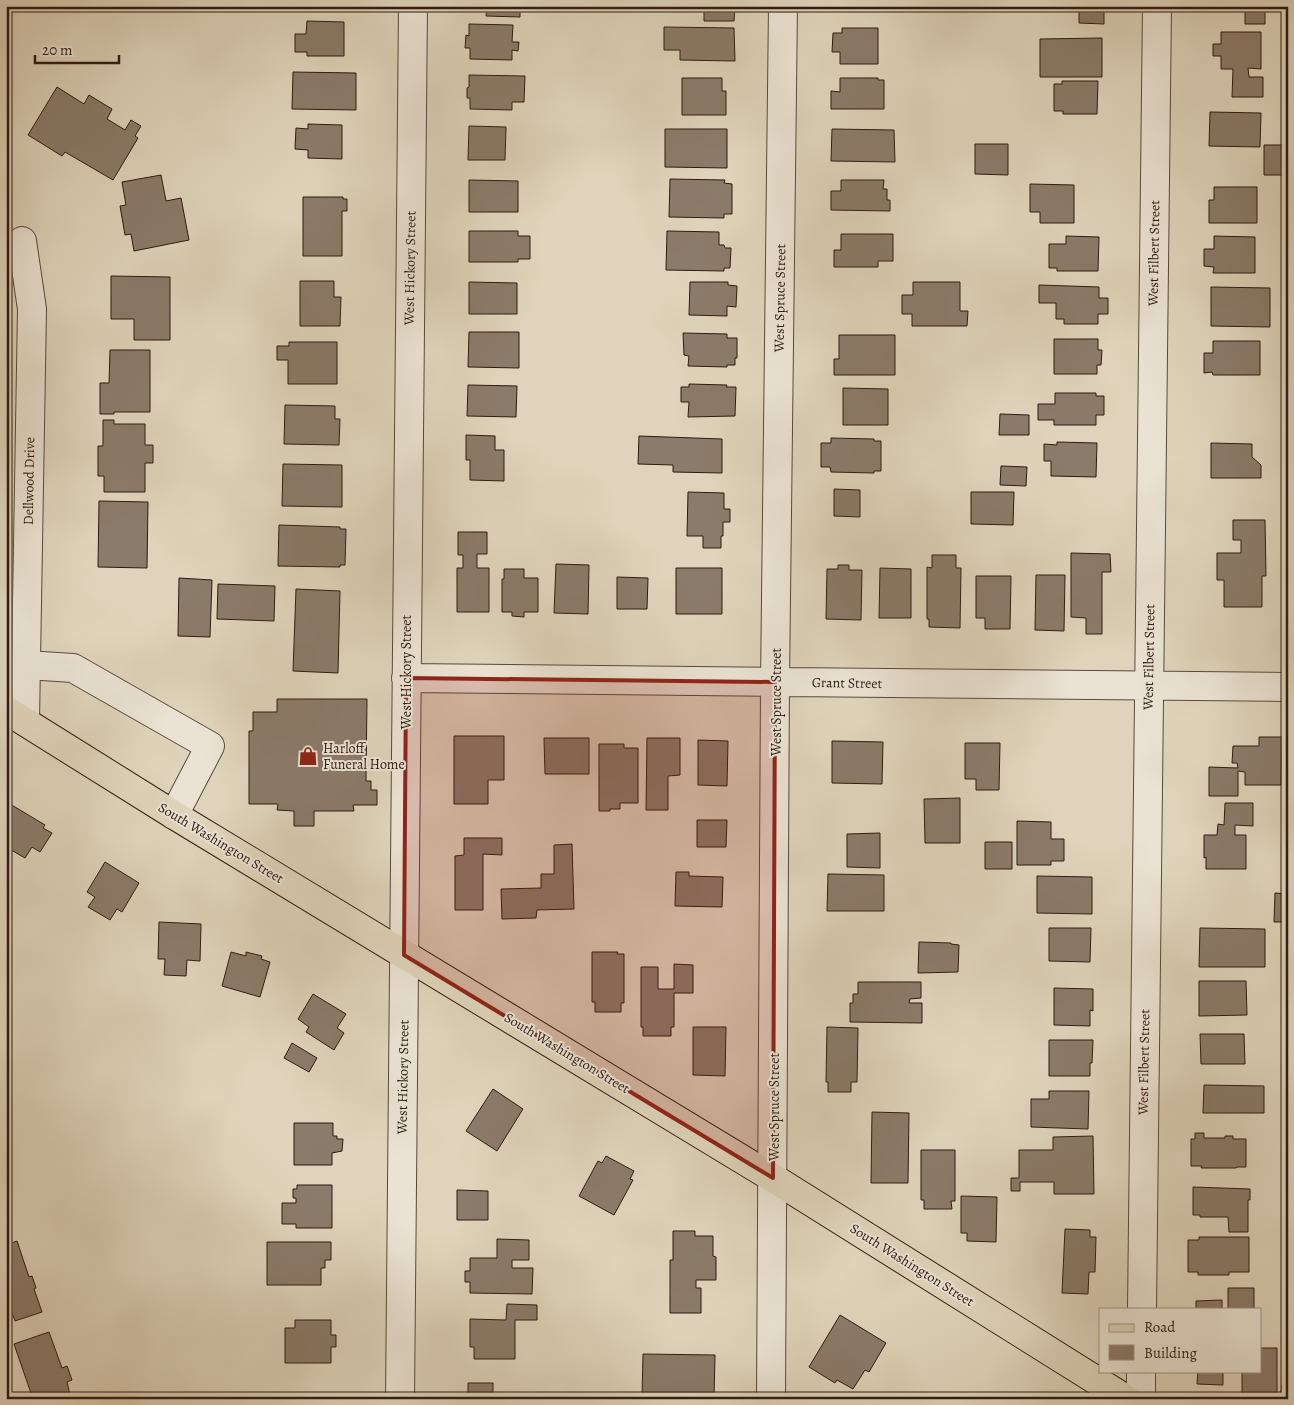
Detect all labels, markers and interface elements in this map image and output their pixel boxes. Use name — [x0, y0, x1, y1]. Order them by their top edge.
scale bar — [35, 32, 119, 64]
text: 20 m — [42, 40, 73, 60]
street label: West Filbert Street — [1144, 199, 1164, 307]
street label: West Hickory Street — [399, 210, 421, 326]
street label: West Spruce Street — [770, 243, 790, 353]
street label: Dellwood Drive — [19, 437, 39, 525]
street label: West Filbert Street — [1139, 603, 1159, 711]
street label: West Hickory Street — [397, 614, 416, 730]
street label: West Spruce Street — [767, 648, 786, 757]
street label: Grant Street — [812, 673, 883, 693]
place label: Harloff Funeral Home — [323, 739, 405, 774]
shop icon: Harloff Funeral Home — [297, 745, 319, 767]
street label: South Washington Street — [155, 798, 288, 888]
street label: South Washington Street — [501, 1008, 634, 1098]
street label: West Filbert Street — [1134, 1008, 1154, 1116]
street label: West Hickory Street — [392, 1019, 414, 1135]
street label: West Spruce Street — [765, 1053, 784, 1162]
street label: South Washington Street — [846, 1219, 978, 1311]
legend — [1099, 1308, 1262, 1372]
text: Road — [1144, 1317, 1176, 1337]
text: Building — [1144, 1343, 1197, 1363]

